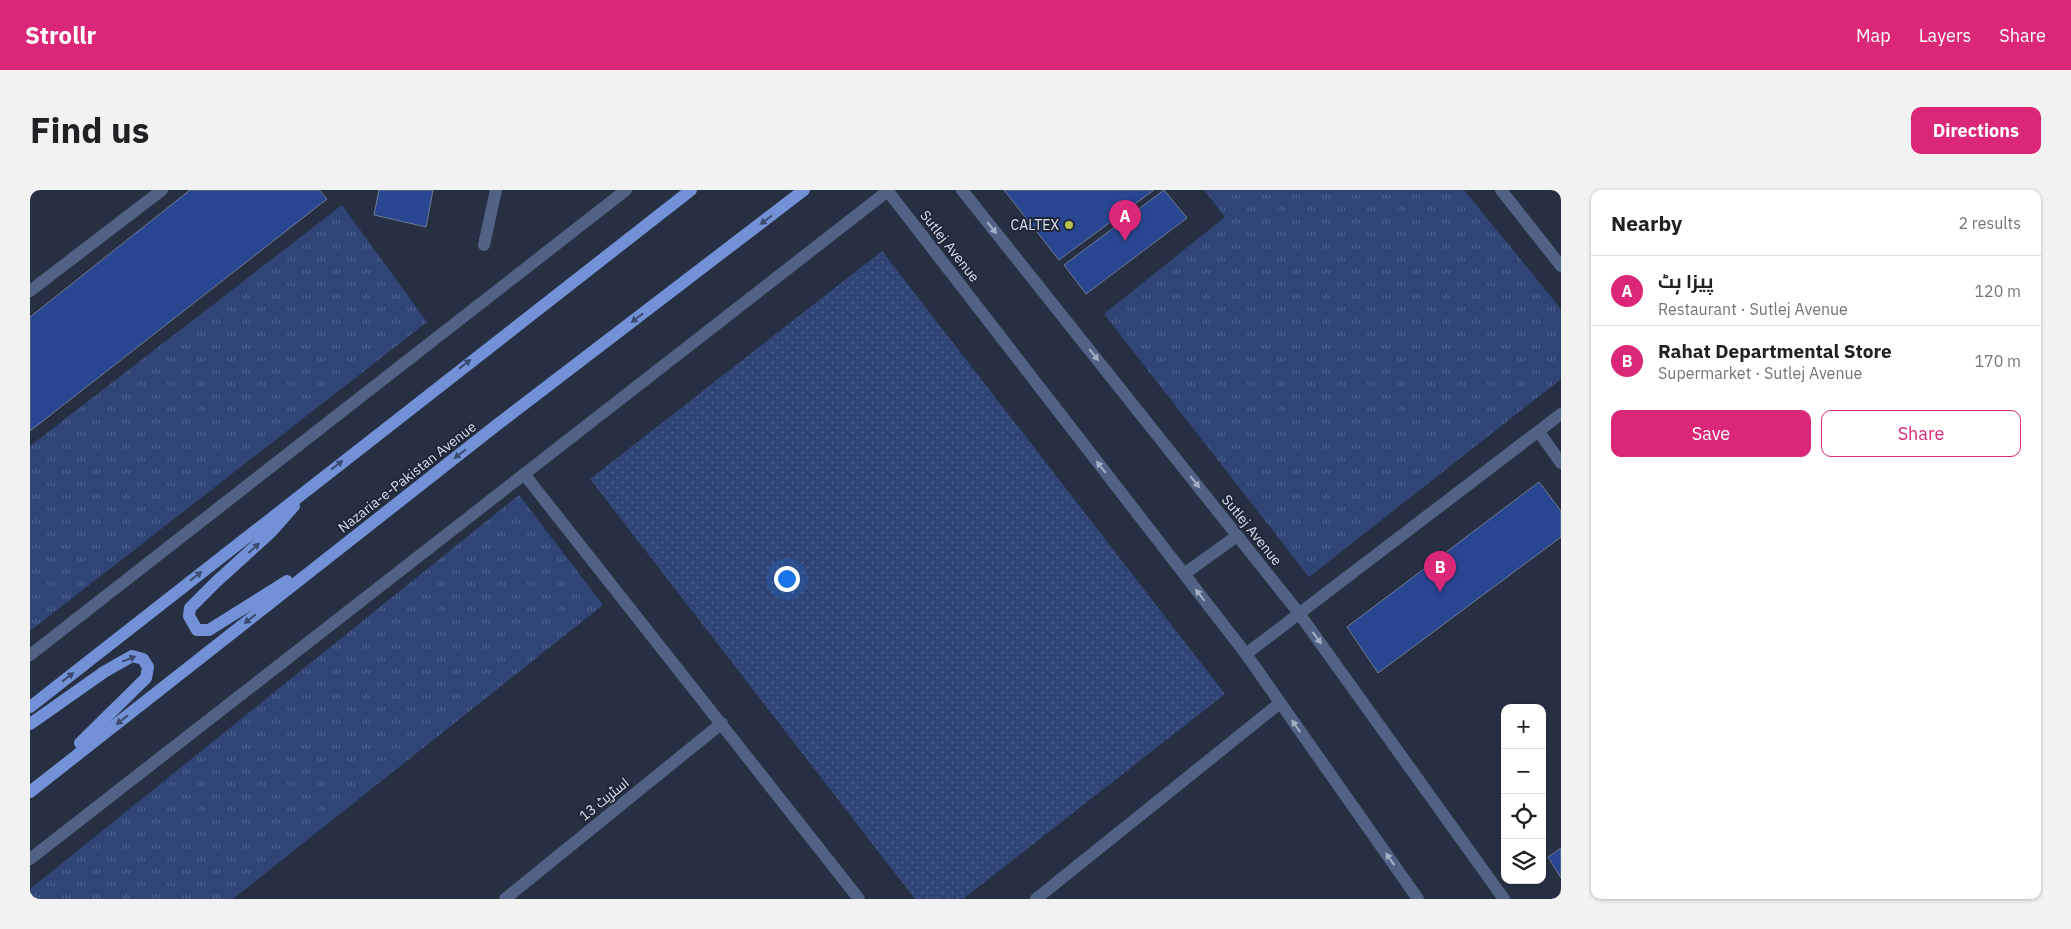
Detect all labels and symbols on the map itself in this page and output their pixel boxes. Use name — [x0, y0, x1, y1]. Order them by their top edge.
pin: A — [1109, 200, 1141, 241]
street label: Sutlej Avenue — [916, 207, 984, 286]
one-way arrow — [760, 214, 773, 225]
place label: CALTEX — [1011, 216, 1059, 234]
marker: CALTEX — [1063, 219, 1075, 231]
one-way arrow — [987, 221, 998, 234]
one-way arrow — [631, 313, 644, 324]
one-way arrow — [1088, 348, 1099, 361]
one-way arrow — [458, 359, 471, 370]
street label: Nazaria-e-Pakistan Avenue — [334, 417, 480, 537]
one-way arrow — [453, 449, 467, 459]
one-way arrow — [331, 459, 344, 470]
one-way arrow — [1095, 461, 1106, 474]
one-way arrow — [1189, 476, 1200, 489]
street label: Sutlej Avenue — [1218, 491, 1286, 569]
one-way arrow — [247, 542, 259, 554]
pin: B — [1424, 551, 1456, 592]
your location — [774, 566, 800, 592]
one-way arrow — [189, 571, 202, 582]
one-way arrow — [1195, 588, 1205, 602]
one-way arrow — [244, 614, 257, 625]
one-way arrow — [1311, 631, 1322, 644]
one-way arrow — [122, 655, 137, 663]
one-way arrow — [61, 671, 74, 682]
one-way arrow — [116, 714, 129, 725]
one-way arrow — [1291, 719, 1301, 733]
street label: اسٹریٹ 13 — [575, 773, 633, 825]
one-way arrow — [1385, 852, 1395, 866]

